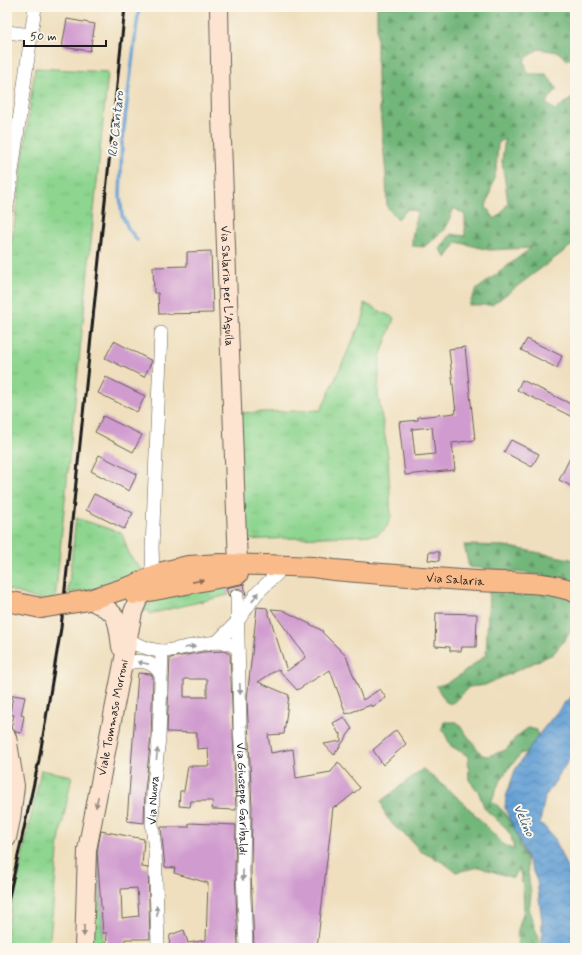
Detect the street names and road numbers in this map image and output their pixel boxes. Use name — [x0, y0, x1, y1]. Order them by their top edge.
street label: Via Salaria per L'Aquila — [216, 225, 237, 347]
street label: Via Salaria — [426, 570, 486, 590]
street label: Viale Tommaso Morroni — [95, 658, 133, 777]
street label: Via Giuseppe Garibaldi — [232, 742, 251, 856]
street label: Via Nuova — [145, 775, 164, 825]

